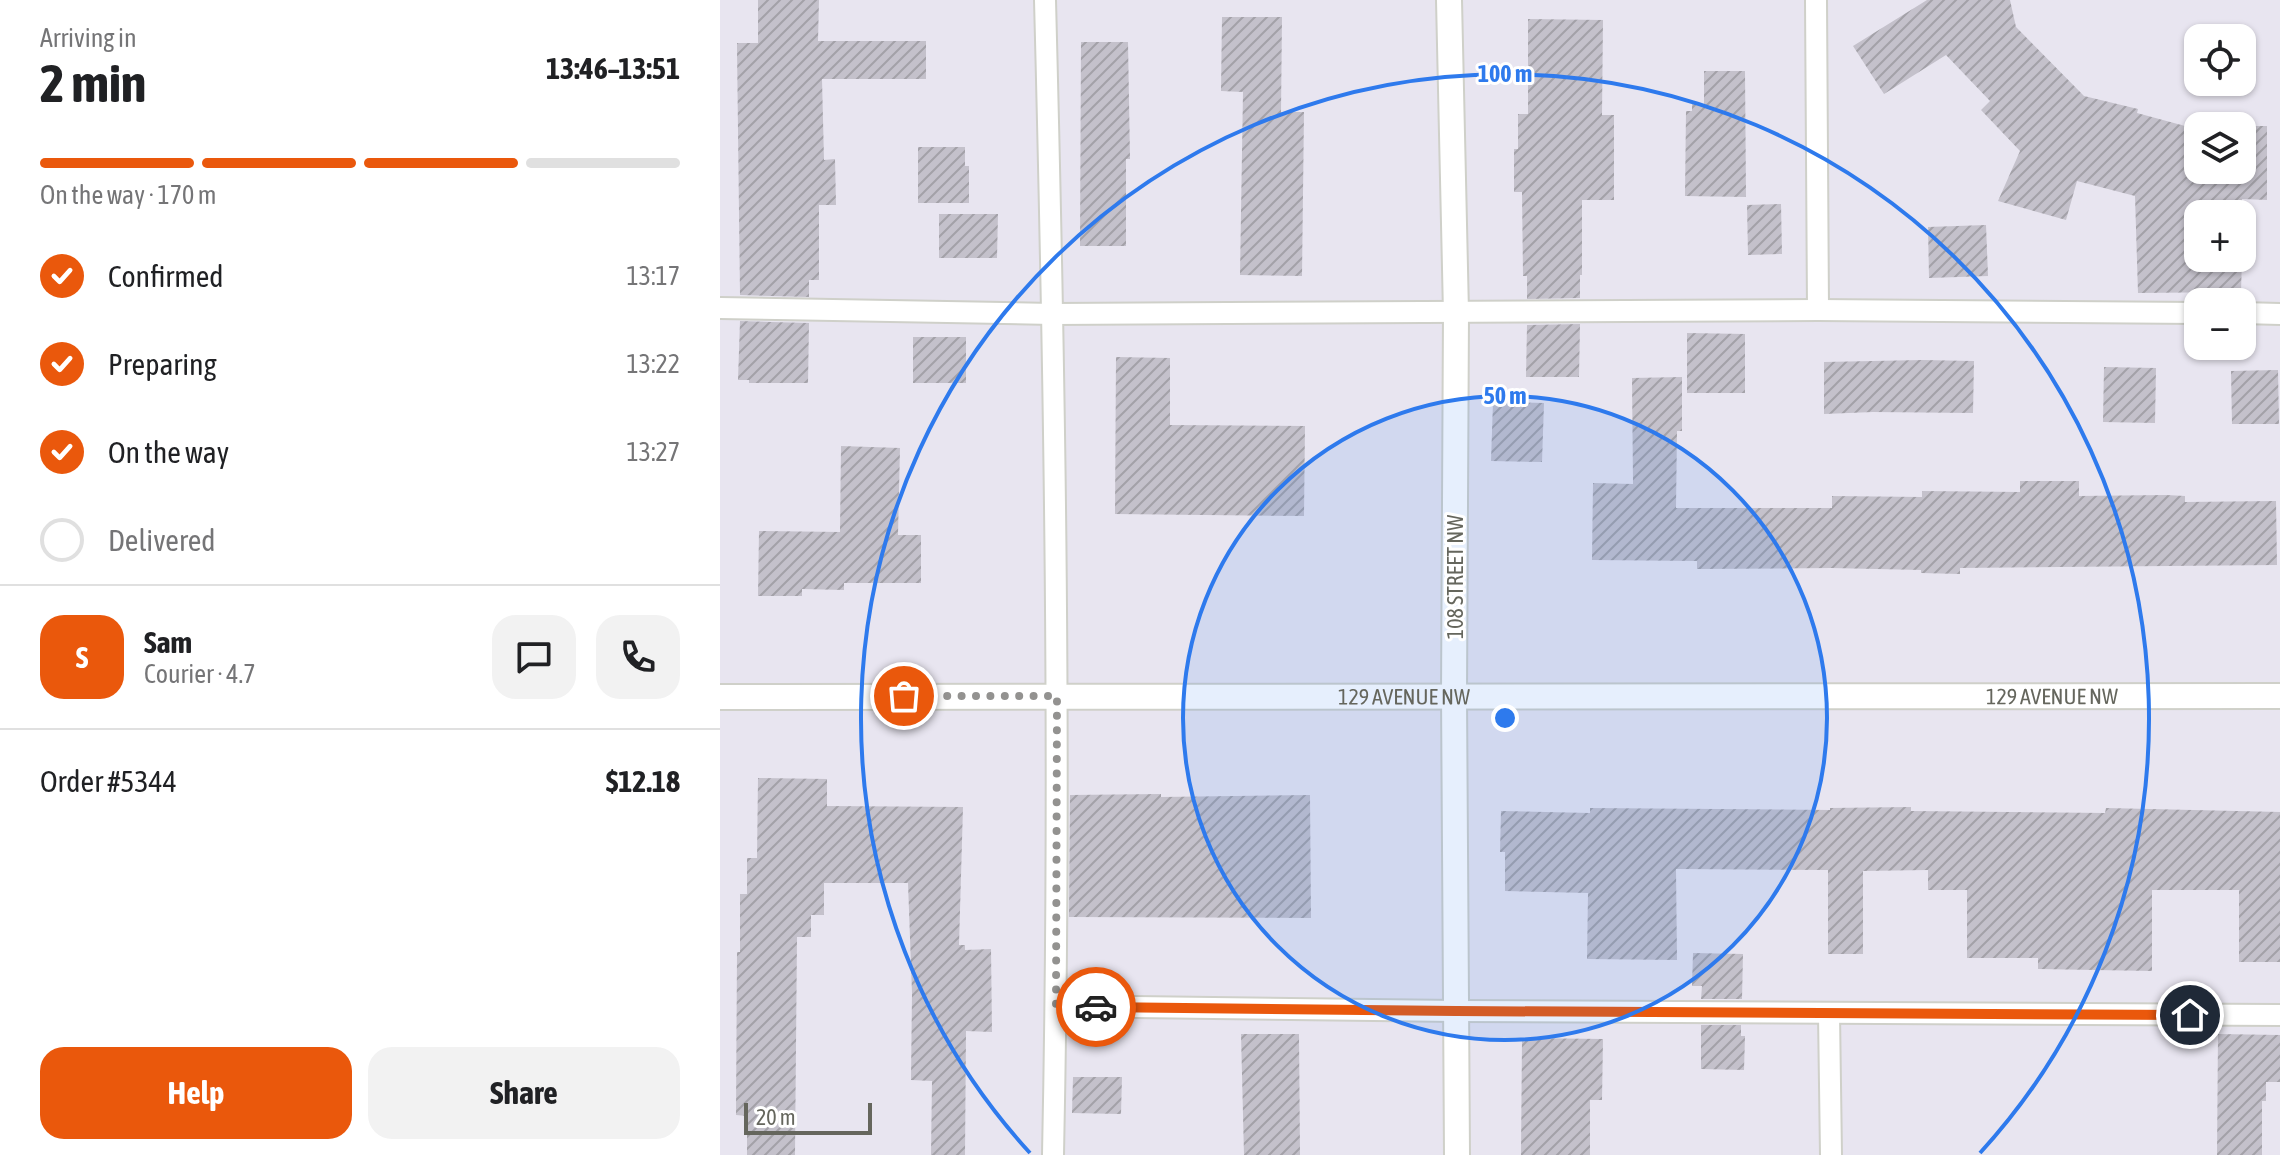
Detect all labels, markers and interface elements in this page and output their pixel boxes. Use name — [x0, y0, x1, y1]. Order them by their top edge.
text: Arriving in — [40, 23, 137, 53]
map controls — [2184, 24, 2256, 360]
button: locate — [2184, 24, 2256, 96]
text: 13:46–13:51 — [546, 51, 680, 85]
text: 2 min — [40, 53, 146, 113]
text: 100 m — [1478, 60, 1532, 87]
button: layers — [2184, 112, 2256, 184]
text: On the way · 170 m — [40, 180, 217, 210]
button: + — [2184, 200, 2256, 272]
icon: check — [40, 254, 84, 298]
text: Confirmed — [108, 259, 223, 293]
text: 13:17 — [626, 261, 680, 291]
button: − — [2184, 288, 2256, 360]
icon: check — [40, 342, 84, 386]
text: Preparing — [108, 347, 217, 381]
text: 13:22 — [626, 349, 680, 379]
text: 50 m — [1483, 382, 1527, 409]
icon: check — [40, 430, 84, 474]
text: On the way — [108, 435, 229, 469]
text: 13:27 — [626, 437, 680, 467]
street label: 108 STREET NW — [1442, 515, 1468, 639]
text: Delivered — [108, 523, 216, 557]
button: chat — [492, 615, 576, 699]
button: phone — [596, 615, 680, 699]
text: Sam — [144, 625, 192, 659]
text: S — [76, 640, 88, 674]
text: Courier · 4.7 — [144, 659, 255, 689]
pin — [870, 662, 938, 730]
icon: bag — [882, 674, 926, 718]
street label: 129 AVENUE NW — [1986, 683, 2118, 709]
street label: 129 AVENUE NW — [1338, 684, 1470, 710]
centre of rings — [1491, 704, 1519, 732]
text: Order #5344 — [40, 764, 177, 798]
text: $12.18 — [606, 764, 680, 798]
courier — [1056, 967, 1136, 1047]
pin — [2156, 981, 2224, 1049]
icon: car — [1074, 985, 1118, 1029]
icon: home — [2168, 993, 2212, 1037]
button: Help — [40, 1047, 352, 1139]
button: Share — [368, 1047, 680, 1139]
scale bar — [744, 1099, 872, 1135]
text: 20 m — [756, 1104, 796, 1130]

